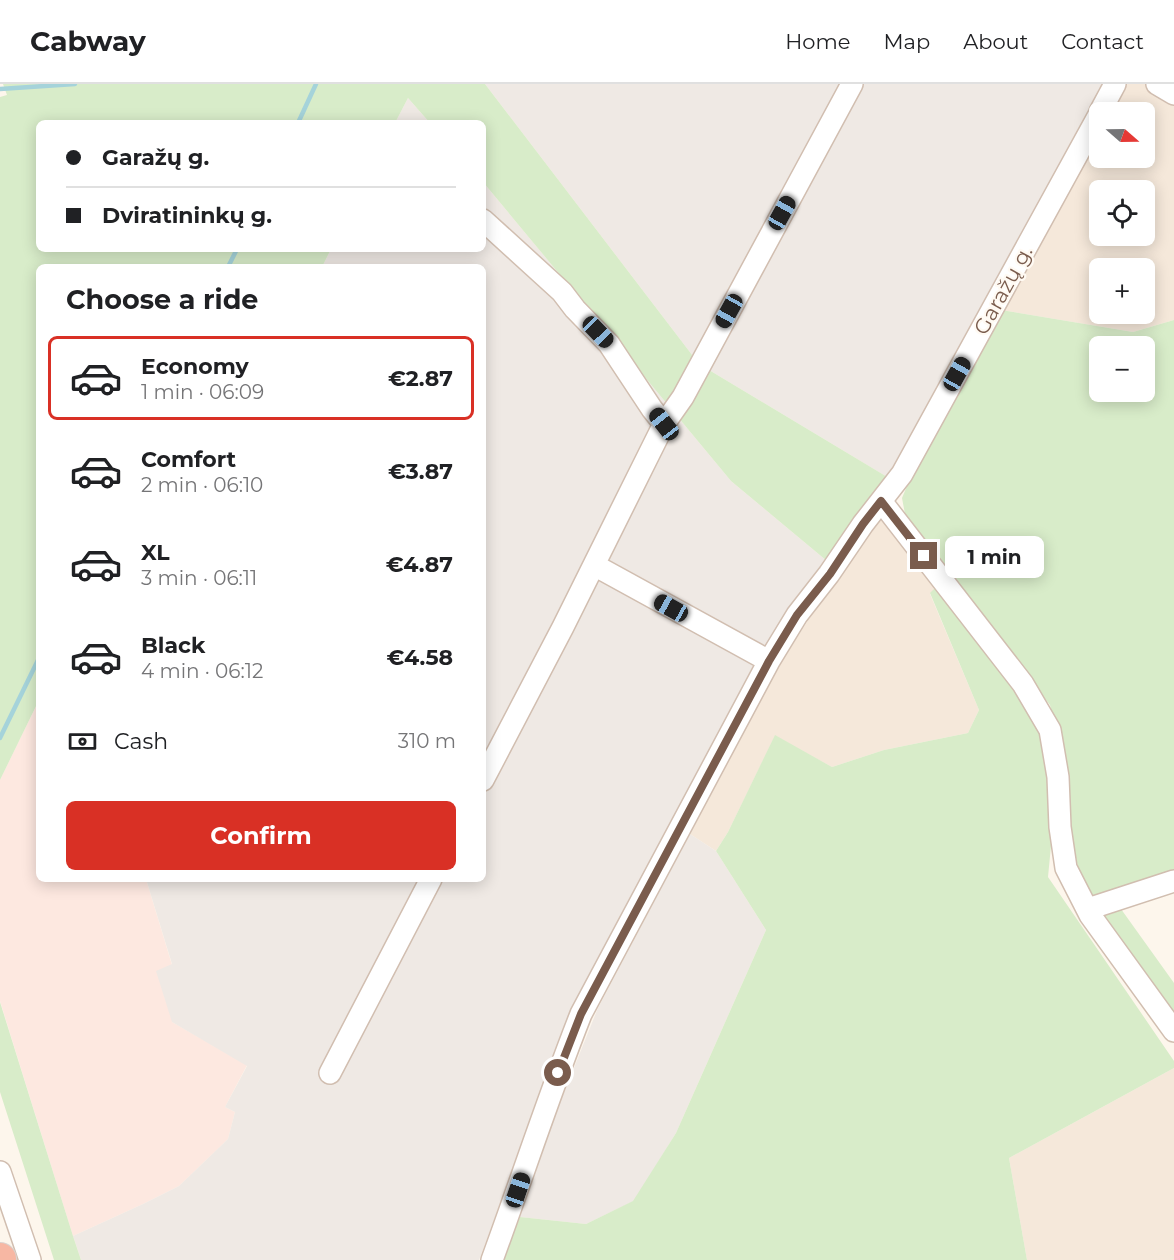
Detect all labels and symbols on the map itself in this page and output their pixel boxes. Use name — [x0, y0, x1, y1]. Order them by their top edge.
north arrow — [1089, 102, 1155, 168]
car — [765, 193, 799, 233]
street label: Garažų g. — [968, 241, 1038, 339]
car — [712, 291, 746, 331]
car — [579, 313, 617, 351]
car — [940, 354, 974, 394]
car — [646, 404, 682, 444]
callout: 1 min — [945, 535, 1044, 577]
route end — [910, 542, 937, 569]
car — [651, 591, 691, 625]
route start — [544, 1059, 571, 1086]
car — [504, 1170, 532, 1210]

